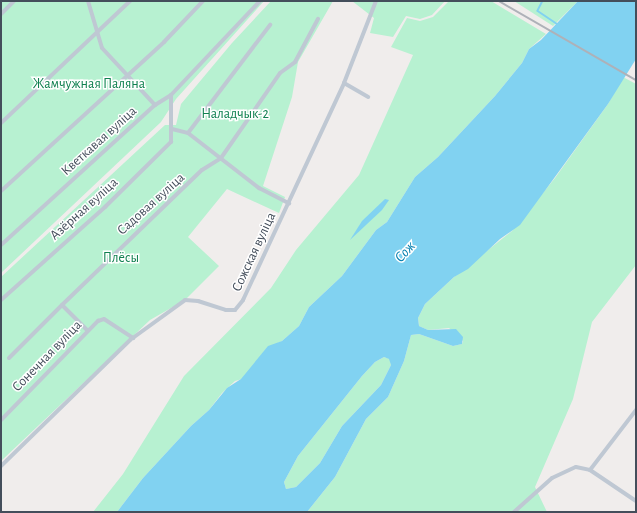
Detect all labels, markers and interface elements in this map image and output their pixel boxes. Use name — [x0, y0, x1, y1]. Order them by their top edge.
park label: Жамчужная Паляна — [33, 76, 145, 92]
street label: Кветкавая вуліца — [58, 103, 140, 179]
park label: Наладчык-2 — [201, 106, 269, 122]
street label: Садовая вуліца — [114, 169, 188, 239]
street label: Азёрная вуліца — [47, 174, 121, 244]
street label: Сожская вуліца — [228, 210, 280, 294]
water label: Сож — [391, 238, 419, 266]
park label: Плёсы — [103, 250, 139, 266]
street label: Сонечная вуліца — [9, 317, 85, 395]

